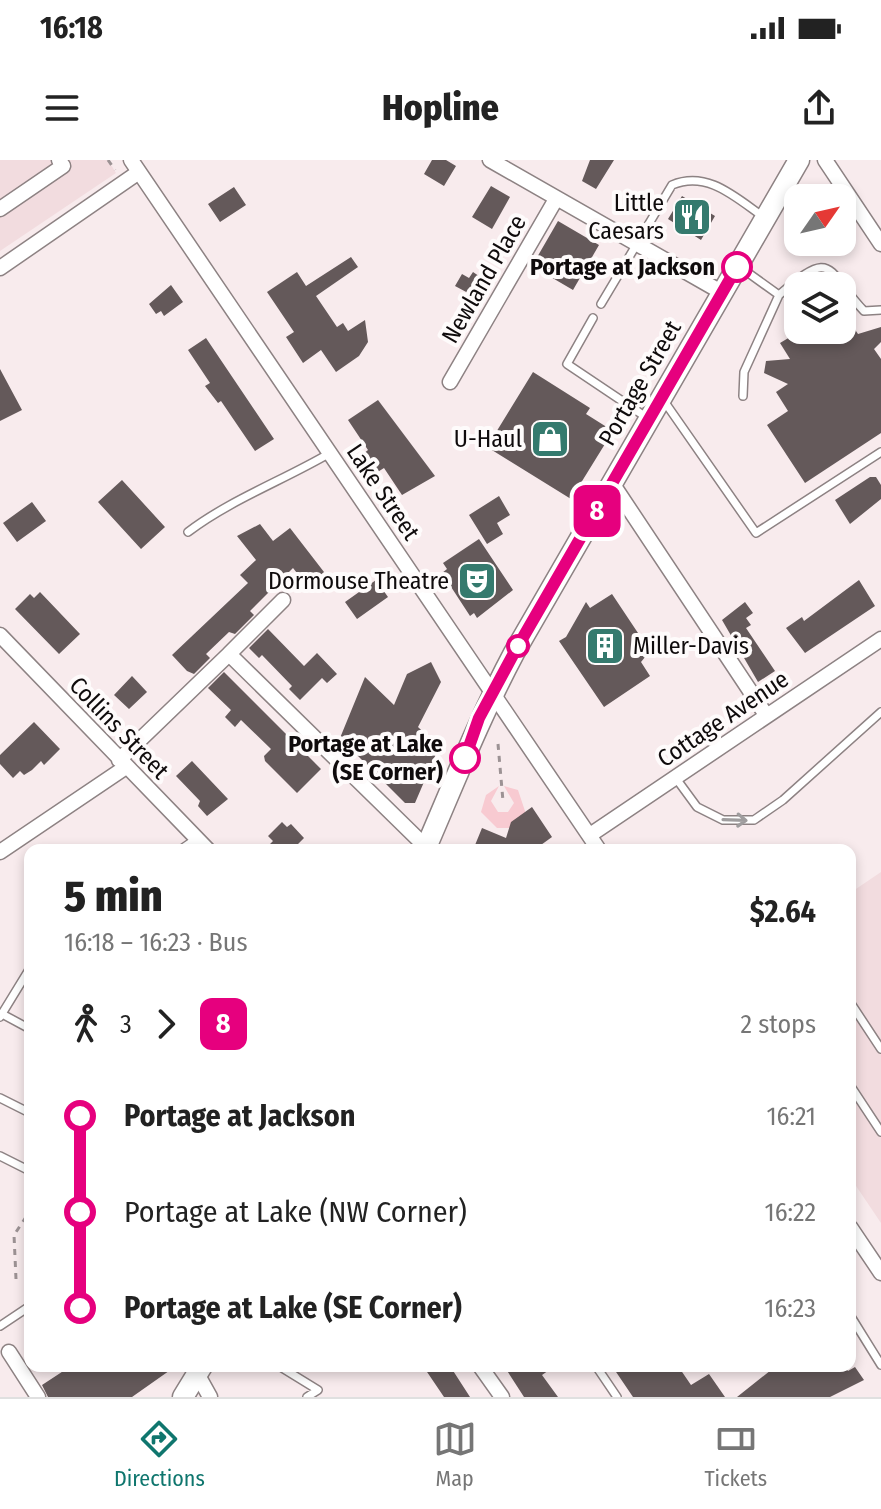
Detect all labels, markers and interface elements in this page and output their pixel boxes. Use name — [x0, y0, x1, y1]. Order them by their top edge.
text: 16:18 — [40, 10, 103, 46]
icon: menu — [40, 86, 84, 130]
text: Hopline — [382, 86, 499, 130]
icon: share — [797, 86, 841, 130]
north arrow — [784, 184, 856, 256]
map controls — [784, 184, 856, 344]
place label: Little Caesars — [588, 189, 664, 245]
restaurant icon: Little Caesars — [671, 196, 713, 238]
street label: Newland Place — [436, 210, 532, 348]
marker: Portage at Jackson — [722, 252, 752, 282]
place label: Portage at Jackson — [530, 253, 715, 281]
button: layers — [784, 272, 856, 344]
street label: Portage Street — [593, 315, 687, 450]
shop icon: U-Haul — [529, 418, 571, 460]
place label: U-Haul — [454, 425, 522, 453]
street label: Lake Street — [341, 439, 425, 545]
line badge: 8 — [571, 485, 623, 537]
text: 8 — [590, 494, 604, 527]
theatre icon: Dormouse Theatre — [456, 560, 498, 602]
place label: Dormouse Theatre — [268, 567, 449, 595]
building icon: Miller-Davis — [584, 625, 626, 667]
place label: Miller-Davis — [633, 632, 749, 660]
unlabelled marker — [507, 635, 529, 657]
street label: Cottage Avenue — [652, 665, 794, 773]
street label: Collins Street — [64, 671, 175, 785]
place label: Portage at Lake (SE Corner) — [288, 730, 443, 786]
marker: Portage at Lake (SE Corner) — [450, 743, 480, 773]
one-way arrow — [721, 812, 748, 827]
text: 5 min — [64, 870, 163, 923]
text: $2.64 — [750, 894, 816, 930]
text: 16:18 – 16:23 · Bus — [64, 927, 248, 958]
icon: walk — [64, 1002, 108, 1046]
icon: forward — [144, 1002, 188, 1046]
text: 8 — [216, 1007, 231, 1040]
text: 3 — [120, 1009, 132, 1040]
text: 2 stops — [741, 1009, 816, 1040]
text: Portage at Jackson — [124, 1098, 355, 1134]
text: 16:21 — [766, 1101, 816, 1132]
text: Portage at Lake (NW Corner) — [124, 1194, 467, 1230]
text: 16:22 — [765, 1197, 816, 1228]
text: Portage at Lake (SE Corner) — [124, 1290, 462, 1326]
text: 16:23 — [764, 1293, 816, 1324]
tab: Directions — [114, 1417, 205, 1492]
tab: Map — [433, 1417, 477, 1492]
tab: Tickets — [704, 1417, 767, 1492]

